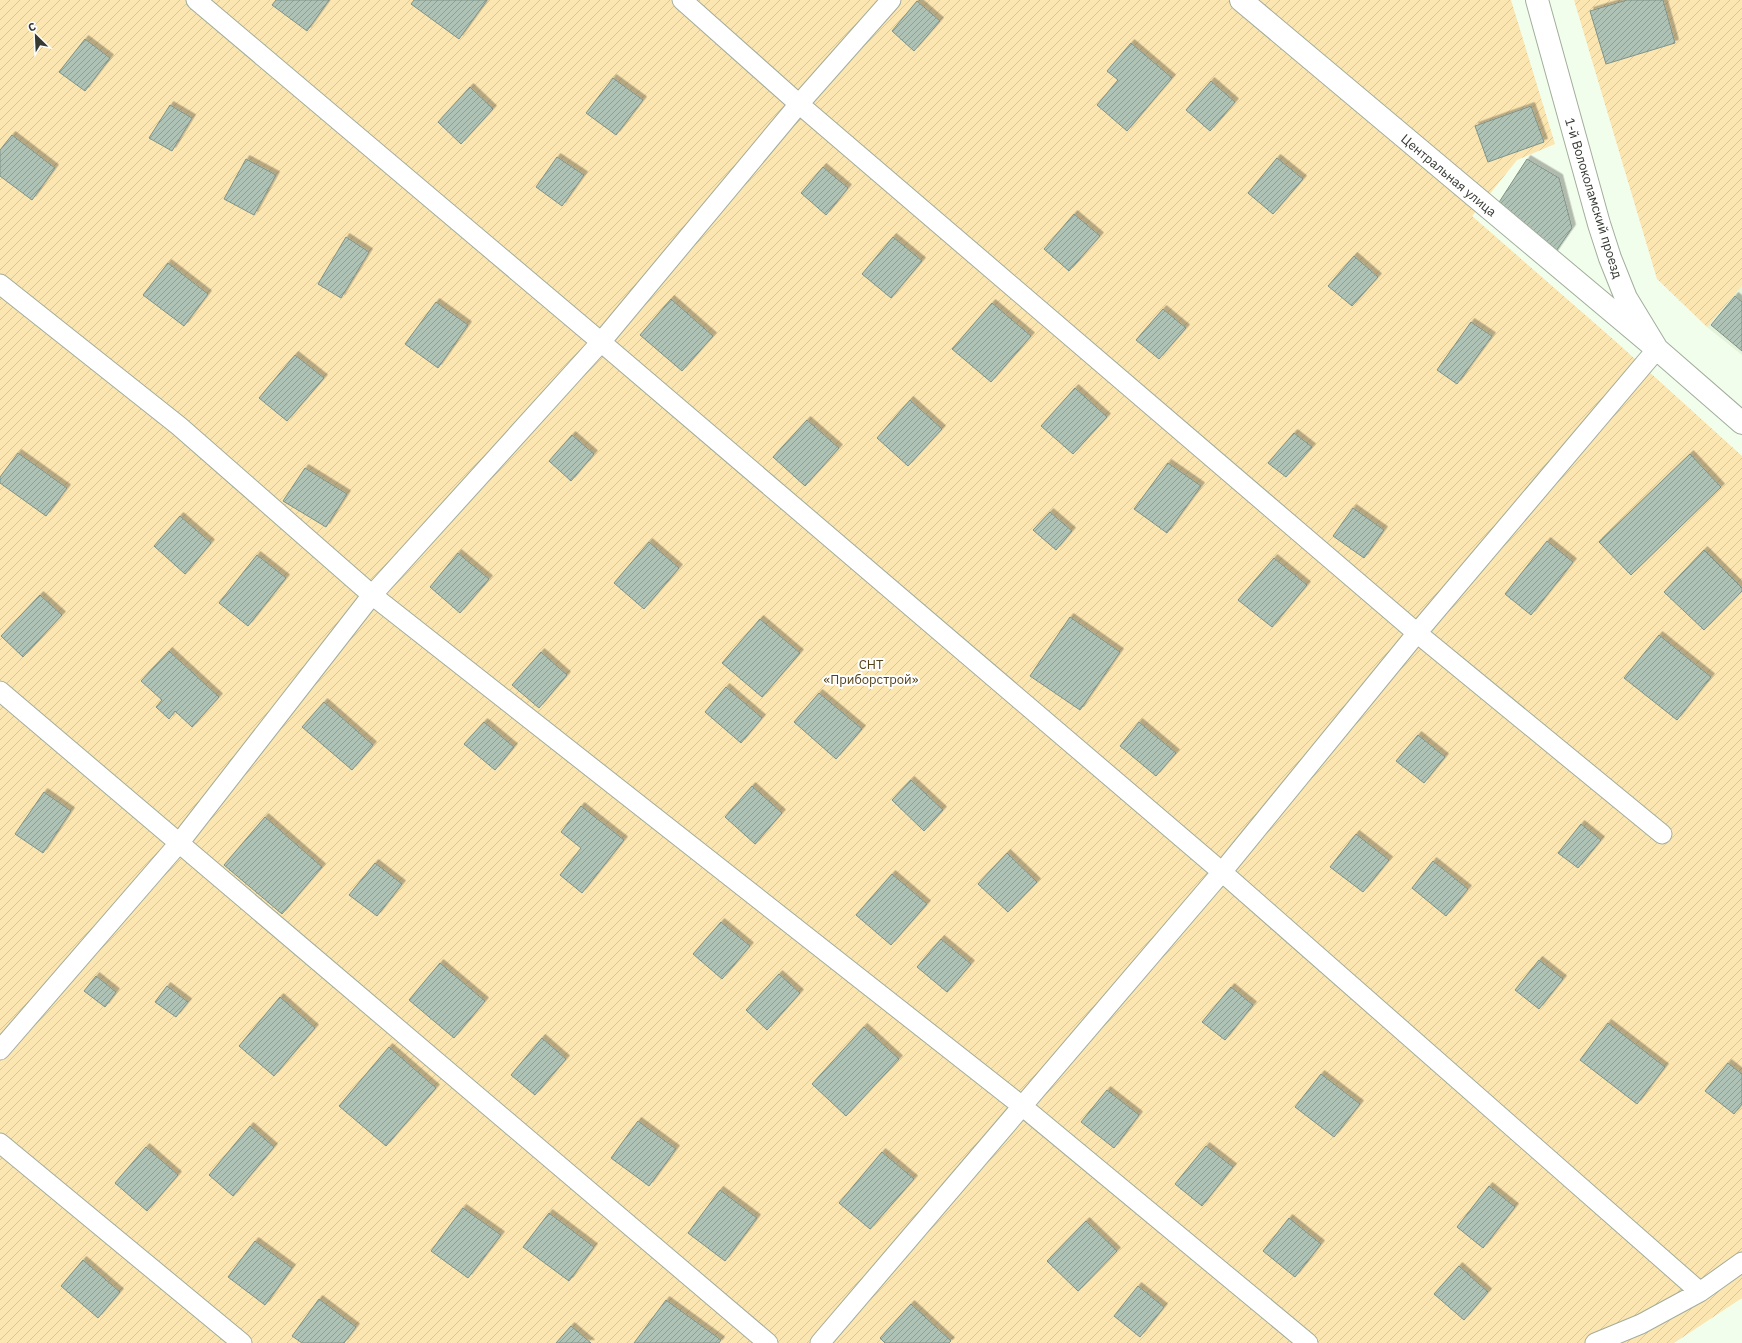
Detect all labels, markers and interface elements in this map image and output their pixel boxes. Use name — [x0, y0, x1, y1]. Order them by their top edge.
north arrow — [16, 16, 56, 56]
text: С — [26, 19, 38, 35]
street label: 1-й Волоколамский проезд — [1561, 116, 1626, 281]
street label: Центральная улица — [1397, 130, 1500, 220]
park label: СНТ «Приборстрой» — [824, 656, 919, 688]

